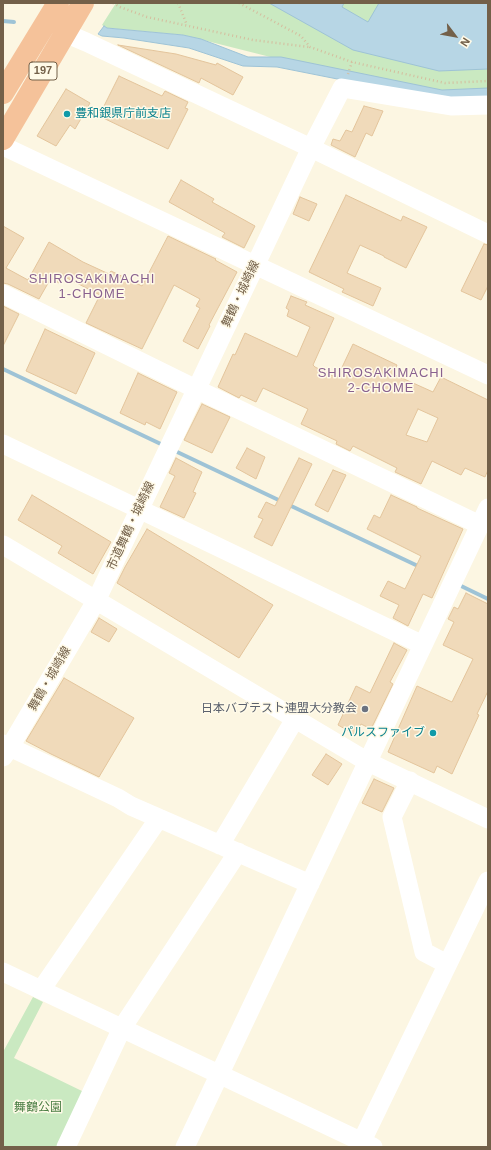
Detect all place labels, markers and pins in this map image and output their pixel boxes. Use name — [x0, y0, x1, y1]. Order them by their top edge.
place label: 豊和銀県庁前支店 — [75, 107, 171, 121]
marker: 豊和銀県庁前支店 — [62, 109, 72, 119]
place label: 日本バブテスト連盟大分教会 — [201, 702, 357, 716]
marker: 日本バブテスト連盟大分教会 — [360, 704, 370, 714]
place label: パルスファイブ — [341, 726, 425, 740]
marker: パルスファイブ — [428, 728, 438, 738]

